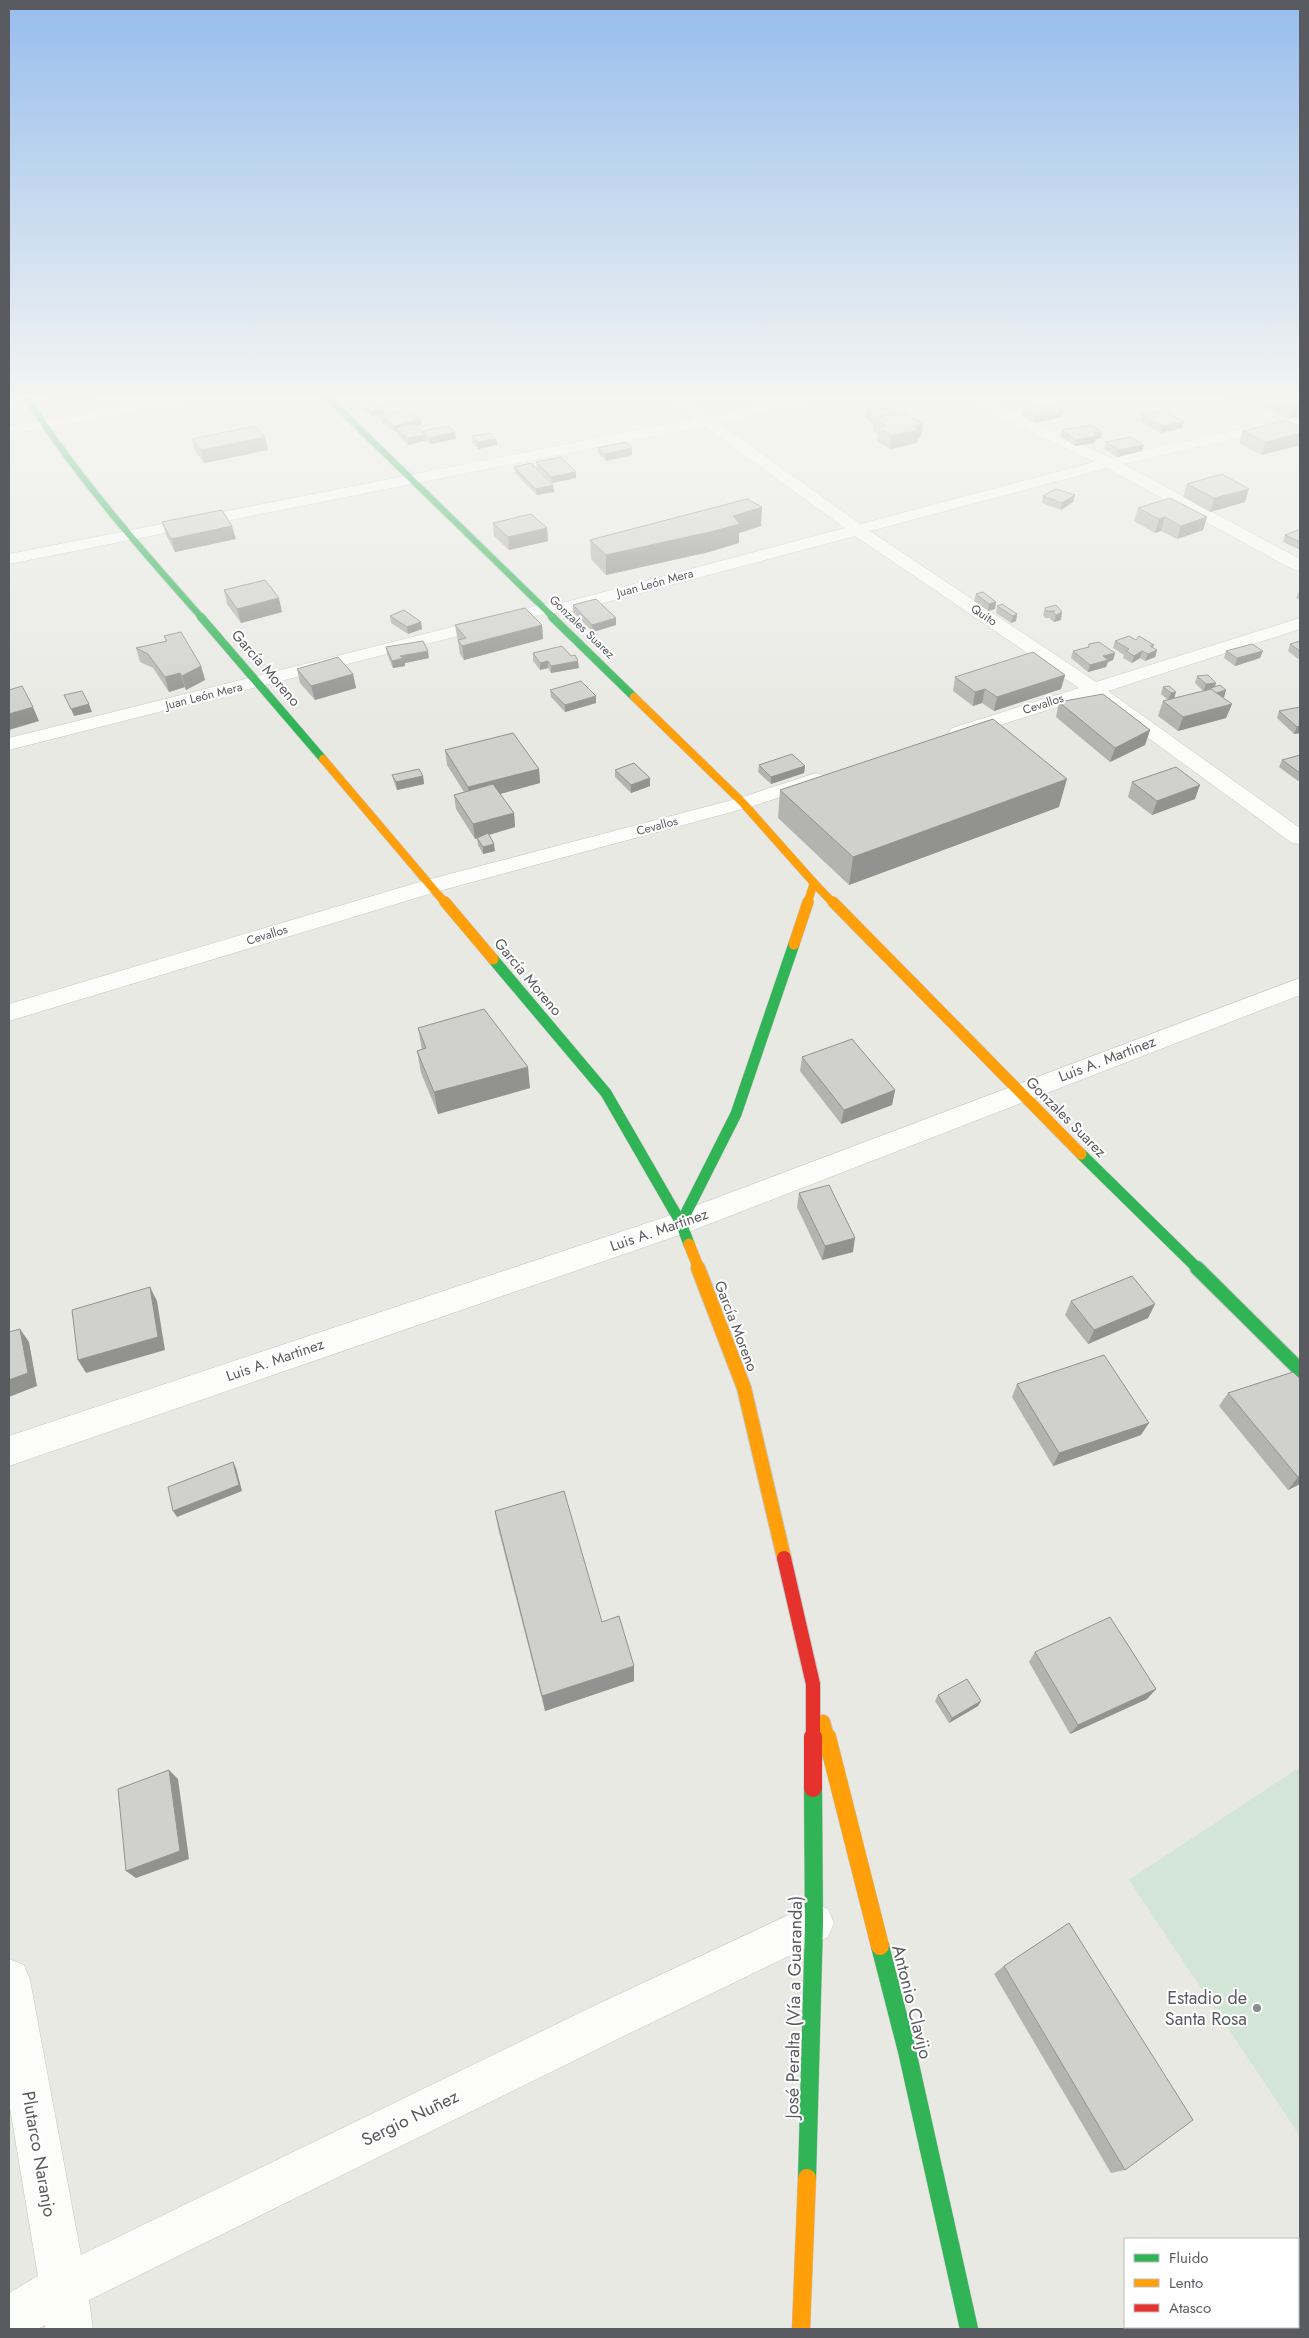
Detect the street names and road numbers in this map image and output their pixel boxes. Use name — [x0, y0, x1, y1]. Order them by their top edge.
street label: Juan León Mera — [613, 564, 696, 602]
street label: Gonzales Suarez — [545, 591, 619, 663]
street label: Quito — [967, 600, 1001, 631]
street label: García Moreno — [226, 625, 306, 711]
street label: Juan León Mera — [162, 678, 245, 715]
street label: Cevallos — [1020, 689, 1066, 719]
street label: Cevallos — [634, 812, 680, 840]
street label: Cevallos — [244, 920, 290, 950]
street label: García Moreno — [489, 933, 567, 1021]
street label: Luis A. Martinez — [1055, 1030, 1159, 1088]
street label: Gonzales Suarez — [1021, 1072, 1111, 1162]
street label: Luis A. Martinez — [607, 1203, 711, 1257]
street label: García Moreno — [709, 1277, 763, 1375]
street label: Luis A. Martinez — [223, 1333, 327, 1387]
street label: José Peralta (Vía a Guaranda) — [779, 1895, 809, 2121]
street label: Antonio Clavijo — [885, 1942, 939, 2062]
street label: Sergio Nuñez — [357, 2083, 464, 2153]
street label: Plutarco Naranjo — [15, 2089, 63, 2219]

